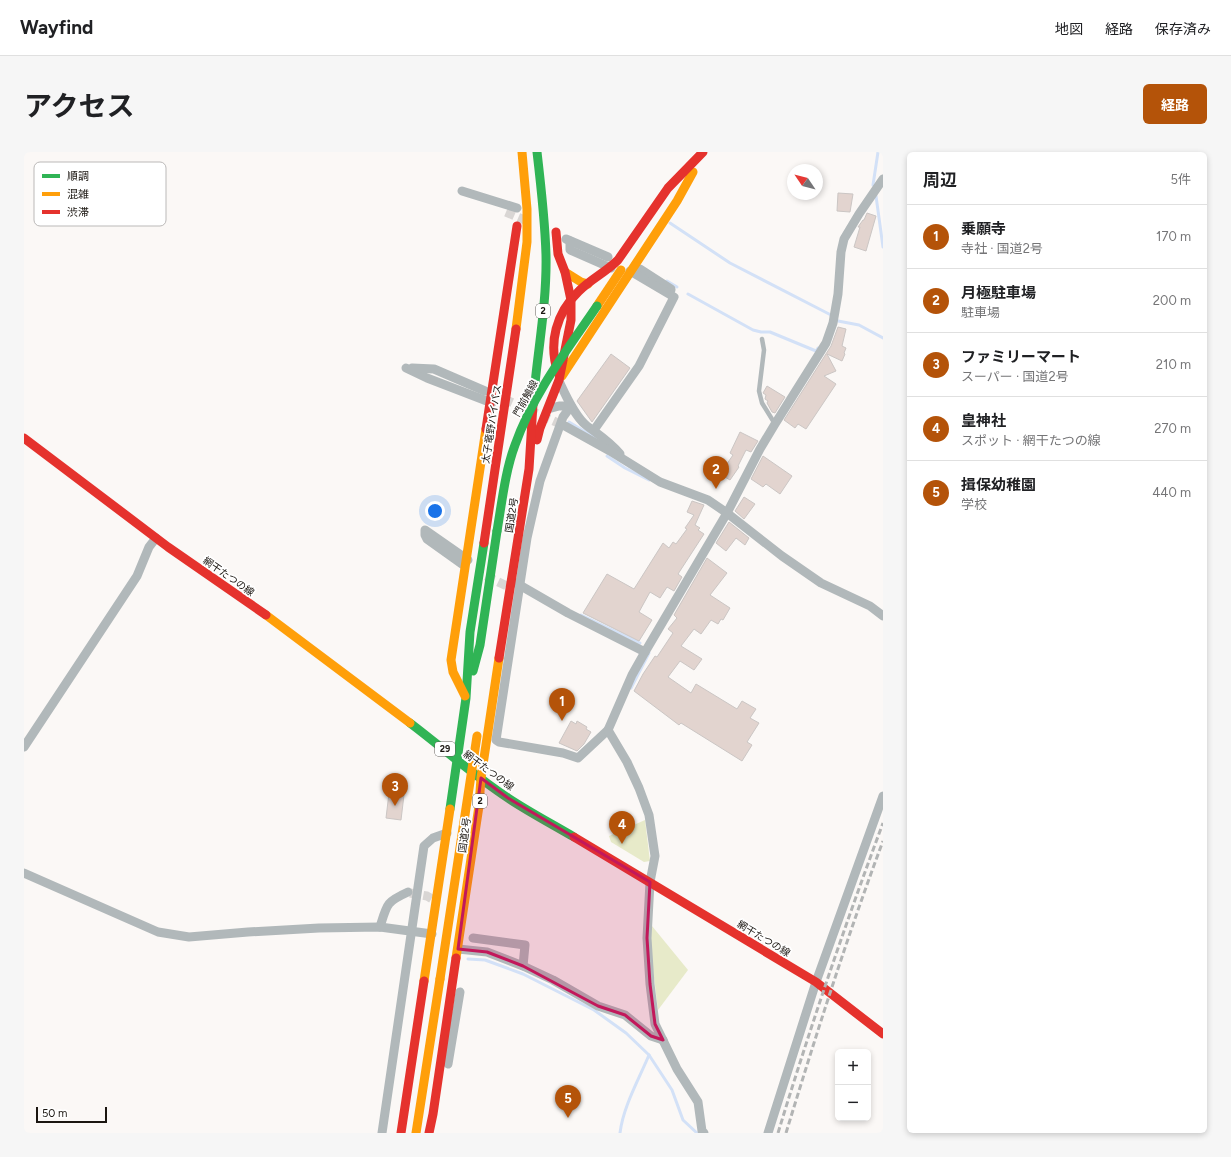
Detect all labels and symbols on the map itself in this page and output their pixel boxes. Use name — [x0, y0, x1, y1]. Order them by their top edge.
legend — [34, 162, 166, 226]
north arrow — [787, 164, 823, 200]
text: 順調 — [67, 170, 89, 183]
text: 混雑 — [67, 188, 89, 201]
text: 渋滞 — [67, 206, 89, 219]
road number: 2 — [536, 304, 550, 318]
street label: 門前鵤線 — [510, 378, 541, 419]
street label: 太子竜野バイパス — [479, 384, 504, 465]
pin: 2 — [703, 456, 729, 489]
street label: 国道2号 — [502, 496, 521, 534]
your location — [425, 501, 445, 521]
street label: 網干たつの線 — [200, 554, 257, 599]
pin: 1 — [549, 688, 575, 721]
road number: 29 — [435, 742, 455, 756]
street label: 網干たつの線 — [461, 748, 517, 793]
pin: 3 — [382, 773, 408, 806]
road number: 2 — [473, 794, 487, 808]
pin: 4 — [609, 811, 635, 844]
street label: 国道2号 — [456, 817, 473, 854]
street label: 網干たつの線 — [735, 917, 793, 959]
pin: 5 — [555, 1085, 581, 1118]
scale bar — [36, 1105, 107, 1124]

